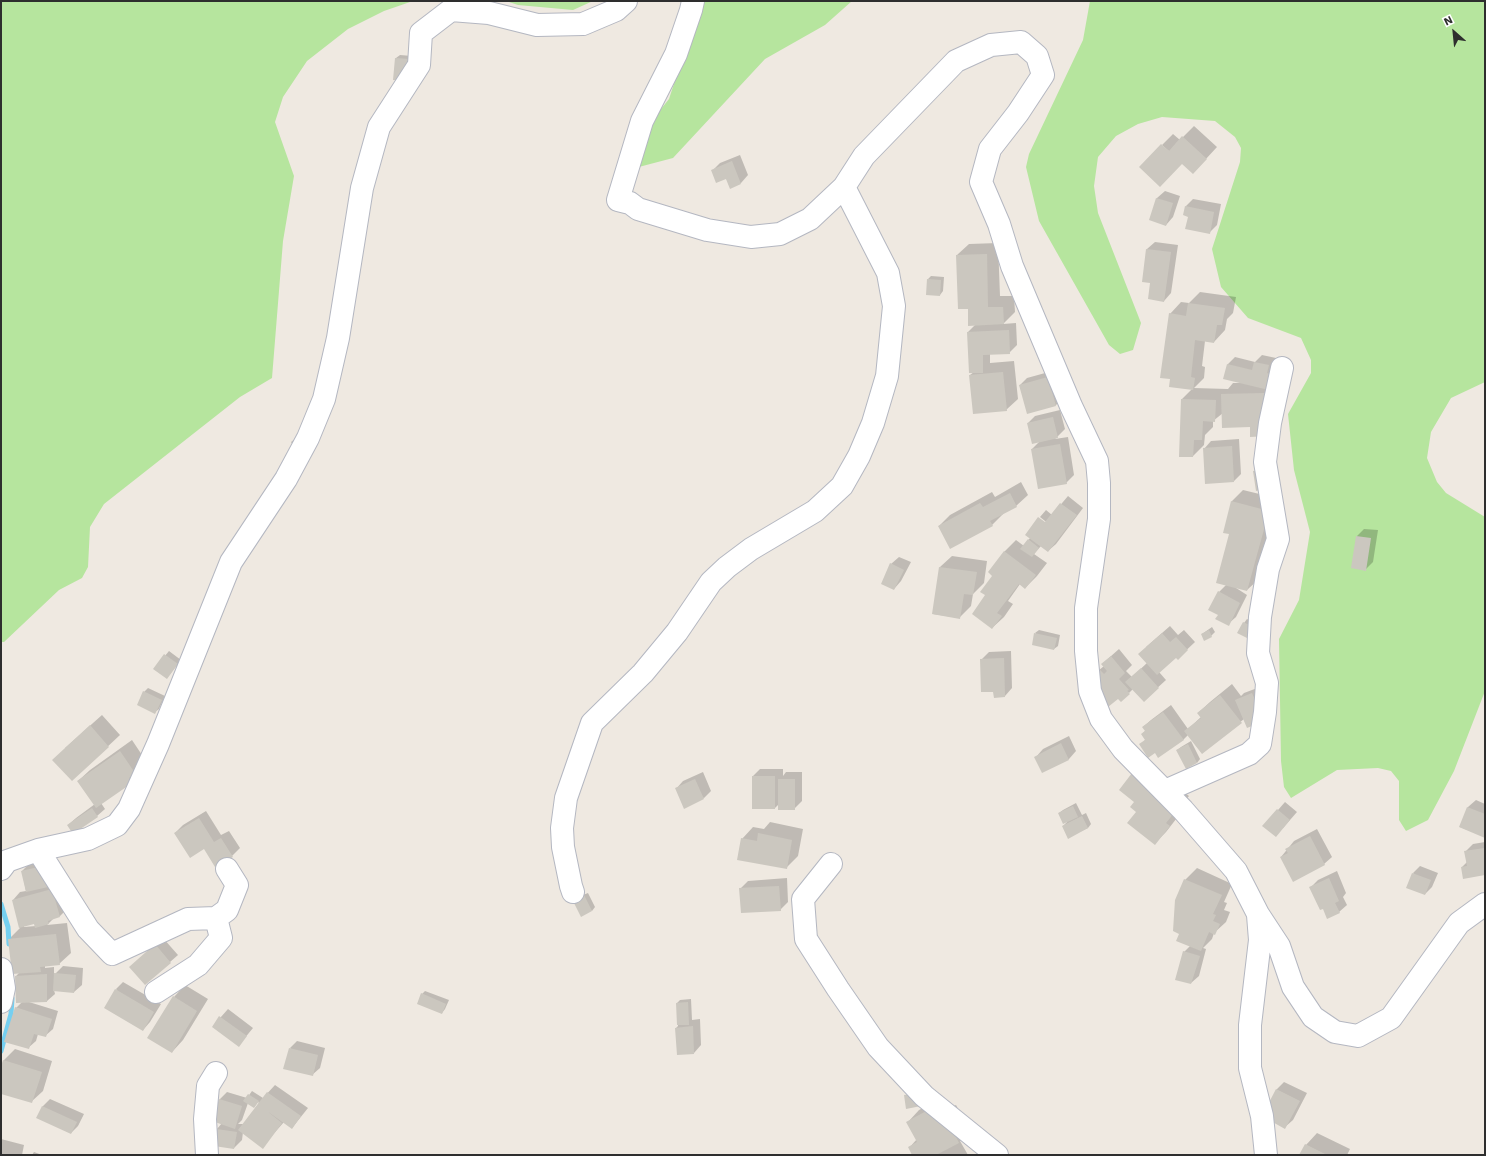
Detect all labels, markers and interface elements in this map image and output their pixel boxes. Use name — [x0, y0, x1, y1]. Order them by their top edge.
north arrow — [1434, 12, 1474, 52]
text: N — [1442, 13, 1455, 29]

